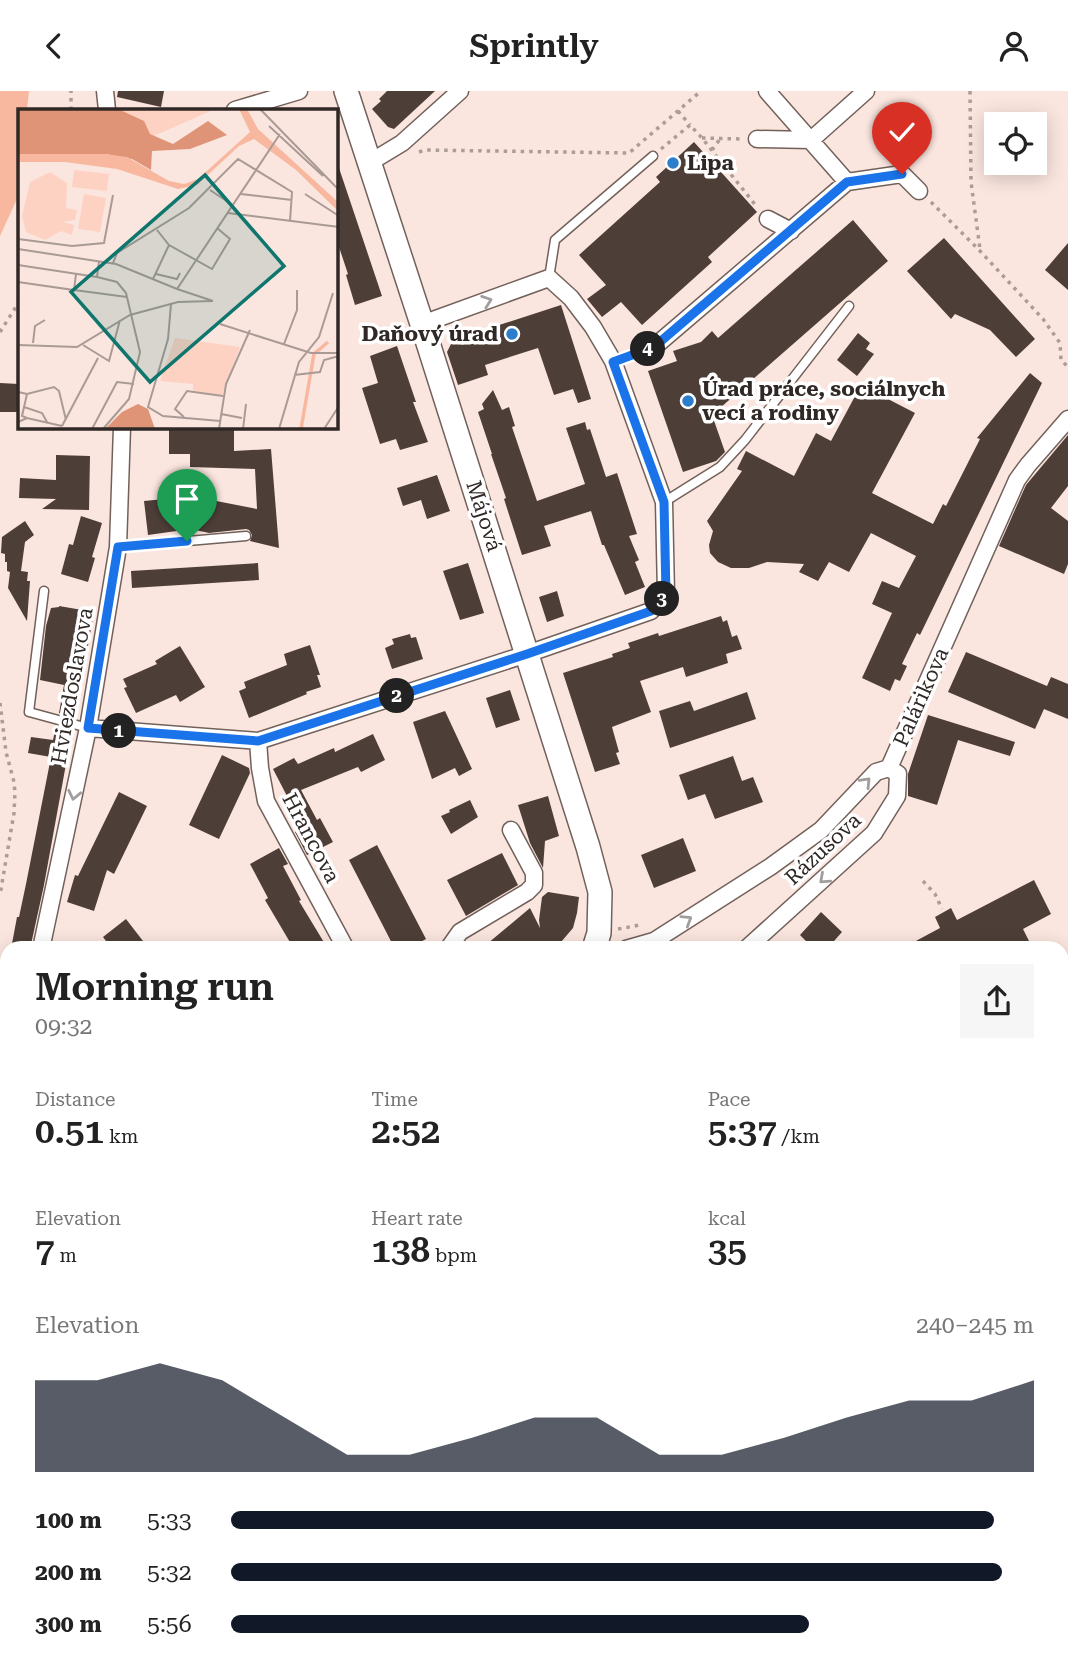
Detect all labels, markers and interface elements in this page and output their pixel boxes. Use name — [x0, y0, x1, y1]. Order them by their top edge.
icon: back — [35, 27, 73, 65]
text: Sprintly — [469, 27, 599, 65]
icon: person — [995, 27, 1033, 65]
pin — [872, 102, 932, 174]
inset map — [18, 109, 338, 429]
map controls — [984, 112, 1047, 175]
button: locate — [984, 112, 1047, 175]
icon: check — [883, 113, 921, 151]
place label: Lipa — [687, 151, 734, 175]
marker: Lipa — [665, 155, 681, 171]
one-way arrow — [480, 295, 492, 309]
place label: Daňový úrad — [361, 322, 498, 346]
marker: Daňový úrad — [504, 326, 520, 342]
pin: 4 — [630, 331, 666, 367]
text: 4 — [642, 337, 653, 360]
place label: Úrad práce, sociálnych vecí a rodiny — [702, 376, 945, 425]
marker: Úrad práce, sociálnych vecí a rodiny — [680, 393, 696, 409]
pin — [157, 469, 217, 541]
street label: Májová — [461, 478, 507, 555]
icon: arrive — [168, 480, 206, 518]
pin: 3 — [644, 581, 680, 617]
text: 3 — [656, 587, 667, 610]
street label: Hviezdoslavova — [46, 605, 98, 766]
street label: Palárikova — [889, 643, 954, 750]
pin: 2 — [380, 679, 414, 713]
text: 2 — [391, 684, 402, 707]
pin: 1 — [102, 713, 136, 749]
text: 1 — [113, 719, 124, 742]
one-way arrow — [858, 777, 871, 790]
one-way arrow — [67, 789, 82, 801]
street label: Hrancova — [277, 789, 345, 888]
street label: Rázusova — [780, 808, 866, 890]
one-way arrow — [819, 870, 832, 883]
one-way arrow — [679, 915, 692, 928]
button: share — [960, 964, 1034, 1038]
text: Morning run — [35, 965, 274, 1009]
text: 09:32 — [35, 1013, 92, 1040]
text: Distance — [35, 1088, 115, 1111]
text: Time — [371, 1088, 418, 1111]
text: Pace — [708, 1088, 751, 1111]
text: 0.51 — [35, 1111, 104, 1152]
text: 2:52 — [371, 1111, 440, 1152]
text: 5:37 — [708, 1111, 777, 1152]
text: km — [104, 1125, 138, 1148]
text: /km — [777, 1125, 820, 1148]
text: Elevation — [35, 1207, 121, 1230]
text: Heart rate — [371, 1207, 463, 1230]
text: kcal — [708, 1207, 746, 1230]
text: 7 — [35, 1230, 55, 1271]
text: 138 — [371, 1230, 430, 1271]
text: 35 — [708, 1230, 747, 1271]
text: m — [55, 1244, 77, 1267]
text: bpm — [430, 1244, 477, 1267]
text: Elevation — [35, 1312, 139, 1339]
text: 240–245 m — [916, 1312, 1034, 1339]
text: 100 m — [35, 1507, 102, 1534]
text: 5:33 — [147, 1507, 192, 1534]
text: 200 m — [35, 1559, 102, 1586]
text: 5:32 — [147, 1559, 192, 1586]
text: 300 m — [35, 1611, 102, 1638]
text: 5:56 — [147, 1611, 192, 1638]

